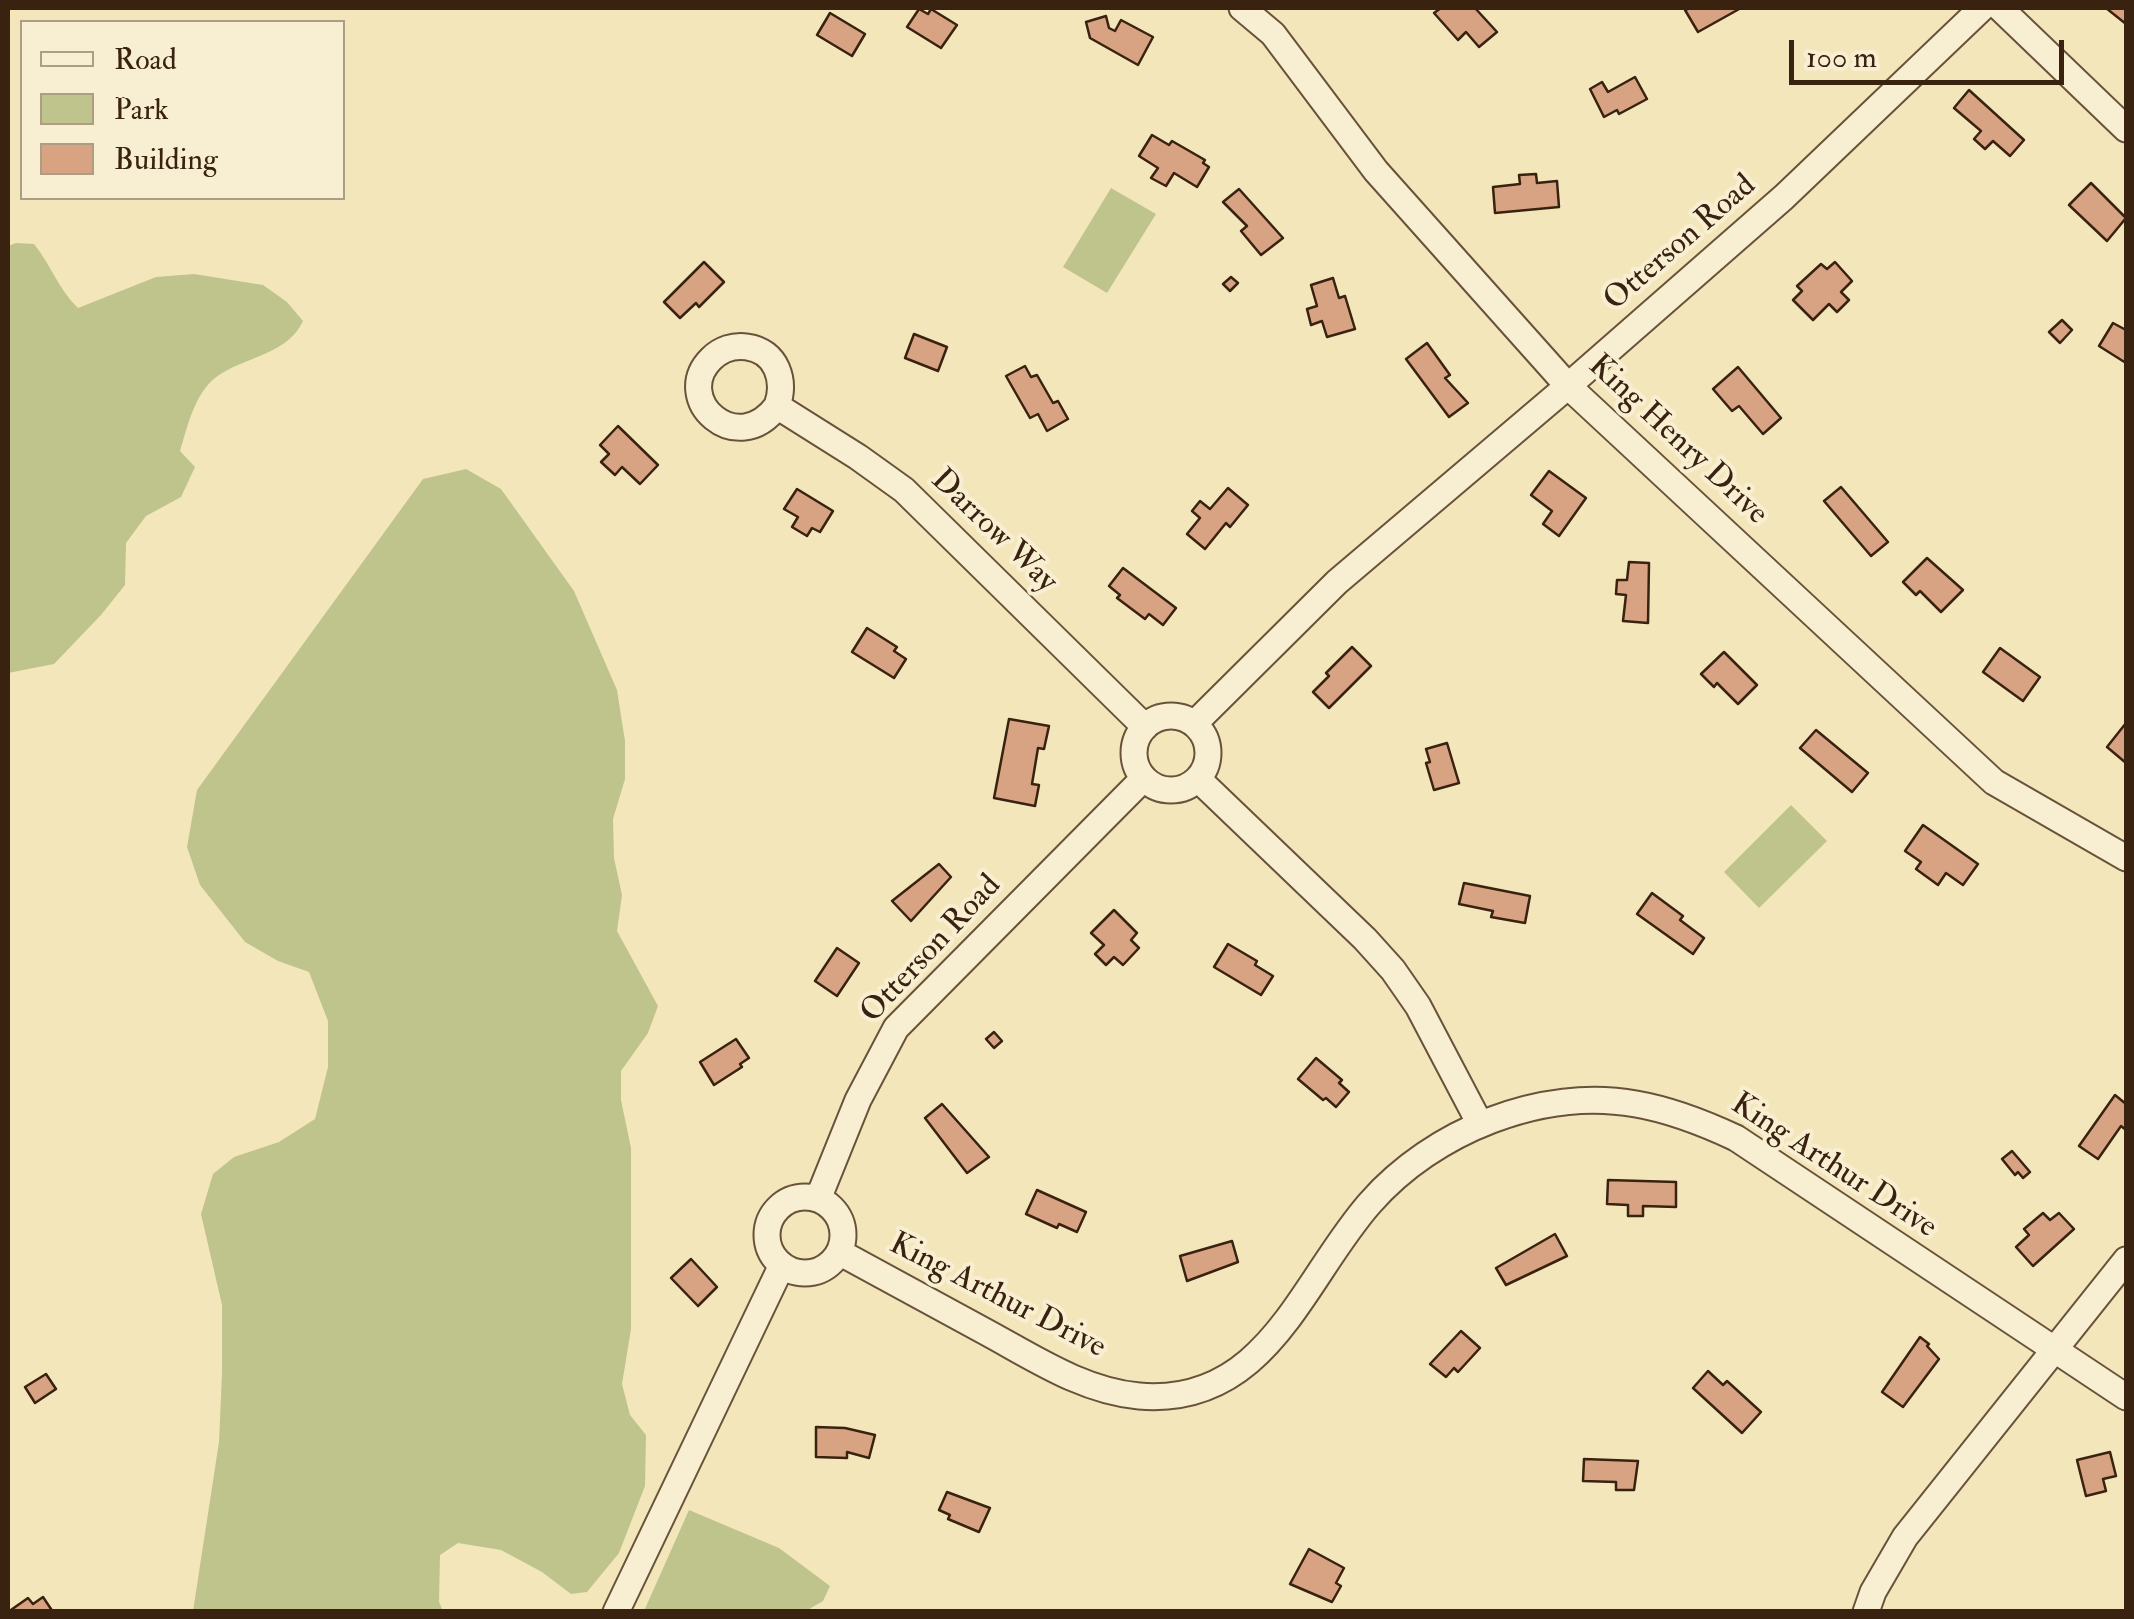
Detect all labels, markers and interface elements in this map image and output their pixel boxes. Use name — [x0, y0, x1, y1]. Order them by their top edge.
legend — [20, 20, 345, 200]
scale bar — [1794, 20, 2069, 82]
text: 100 m — [1806, 39, 1877, 76]
text: Road — [114, 41, 177, 78]
text: Park — [114, 91, 169, 128]
text: Building — [114, 141, 218, 178]
street label: Otterson Road — [1597, 168, 1765, 320]
street label: King Henry Drive — [1579, 348, 1775, 534]
street label: Darrow Way — [922, 462, 1064, 602]
street label: Otterson Road — [854, 868, 1010, 1032]
street label: King Arthur Drive — [1723, 1086, 1943, 1248]
street label: King Arthur Drive — [882, 1226, 1112, 1368]

